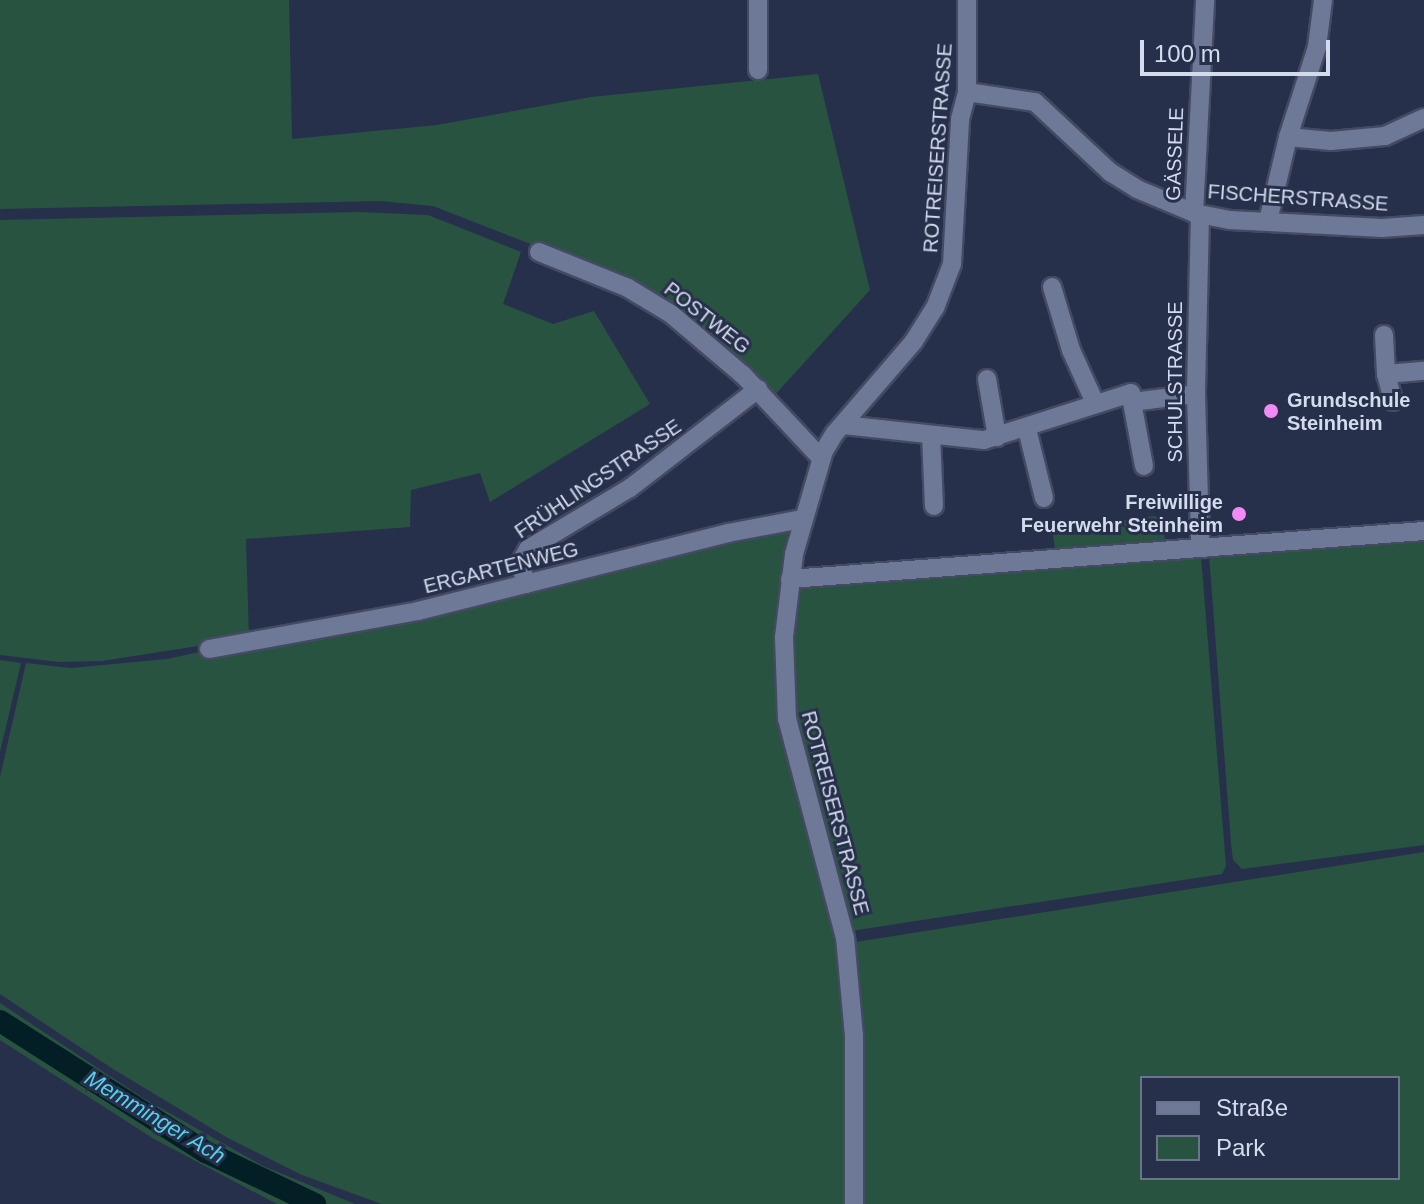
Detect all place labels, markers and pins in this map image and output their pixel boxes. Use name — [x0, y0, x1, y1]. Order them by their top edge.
place label: Grundschule Steinheim — [1287, 388, 1410, 435]
marker: Grundschule Steinheim — [1262, 402, 1280, 420]
place label: Freiwillige Feuerwehr Steinheim — [1021, 490, 1223, 537]
marker: Freiwillige Feuerwehr Steinheim — [1230, 505, 1248, 523]

